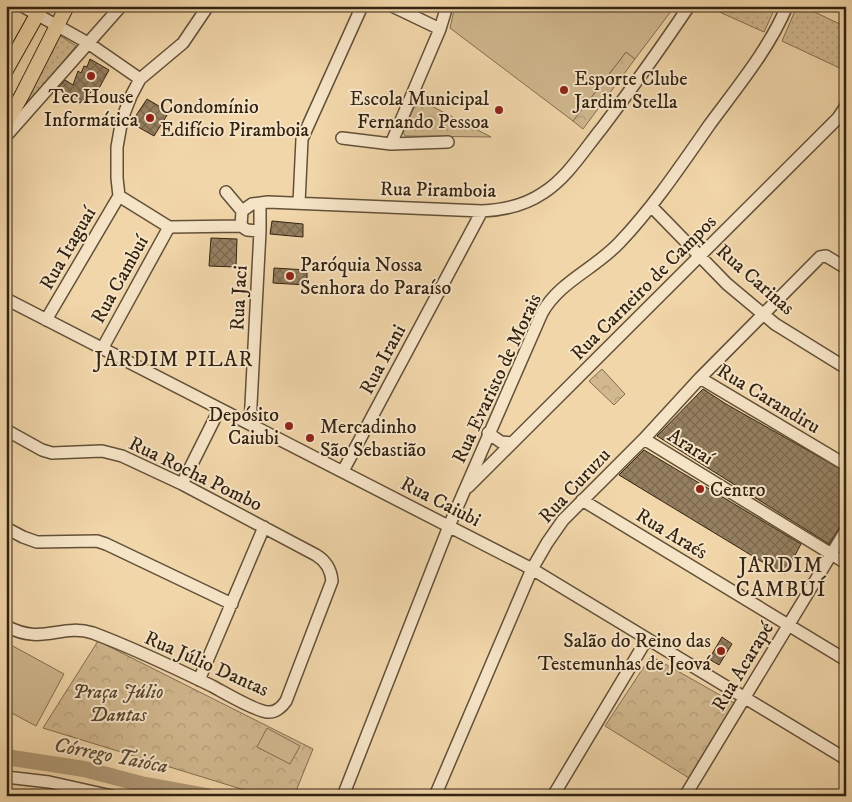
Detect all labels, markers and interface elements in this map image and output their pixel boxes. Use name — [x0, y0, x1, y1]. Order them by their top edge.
place label: Esporte Clube Jardim Stella — [572, 67, 688, 115]
marker: Tec House Informática — [85, 70, 97, 82]
marker: Esporte Clube Jardim Stella — [558, 84, 570, 96]
place label: Tec House Informática — [44, 85, 139, 133]
place label: Escola Municipal Fernando Pessoa — [350, 87, 489, 135]
place label: Condomínio Edifício Piramboia — [160, 95, 310, 143]
marker: Escola Municipal Fernando Pessoa — [493, 104, 505, 116]
marker: Condomínio Edifício Piramboia — [144, 112, 156, 124]
street label: Rua Piramboia — [380, 177, 497, 204]
street label: Rua Itaguaí — [35, 202, 102, 295]
street label: Rua Carneiro de Campos — [566, 210, 722, 366]
street label: Rua Cambuí — [86, 231, 155, 328]
street label: Rua Carinas — [711, 239, 800, 321]
place label: Paróquia Nossa Senhora do Paraíso — [300, 253, 451, 301]
street label: Rua Jaci — [225, 265, 254, 331]
marker: Paróquia Nossa Senhora do Paraíso — [284, 270, 296, 282]
street label: Rua Evaristo de Morais — [447, 289, 548, 468]
street label: Rua Irani — [355, 320, 412, 399]
district label: JARDIM PILAR — [93, 347, 253, 373]
street label: Rua Carandiru — [712, 359, 824, 440]
place label: Depósito Caiubi — [208, 403, 279, 451]
place label: Mercadinho São Sebastião — [320, 415, 426, 463]
marker: Depósito Caiubi — [283, 420, 295, 432]
street label: Araraí — [662, 423, 719, 472]
street label: Rua Rocha Pombo — [124, 431, 266, 517]
marker: Mercadinho São Sebastião — [304, 432, 316, 444]
street label: Rua Curuzu — [534, 443, 616, 529]
street label: Rua Caiubi — [396, 471, 485, 533]
place label: Centro — [710, 478, 766, 503]
marker: Centro — [694, 483, 706, 495]
street label: Rua Araés — [631, 503, 712, 566]
district label: JARDIM CAMBUÍ — [736, 553, 827, 603]
street label: Rua Acarapé — [707, 617, 780, 716]
street label: Rua Júlio Dantas — [140, 626, 273, 703]
place label: Salão do Reino das Testemunhas de Jeová — [538, 629, 712, 677]
marker: Salão do Reino das Testemunhas de Jeová — [715, 645, 727, 657]
park label: Praça Júlio Dantas — [72, 680, 164, 728]
water label: Córrego Taióca — [52, 732, 170, 780]

